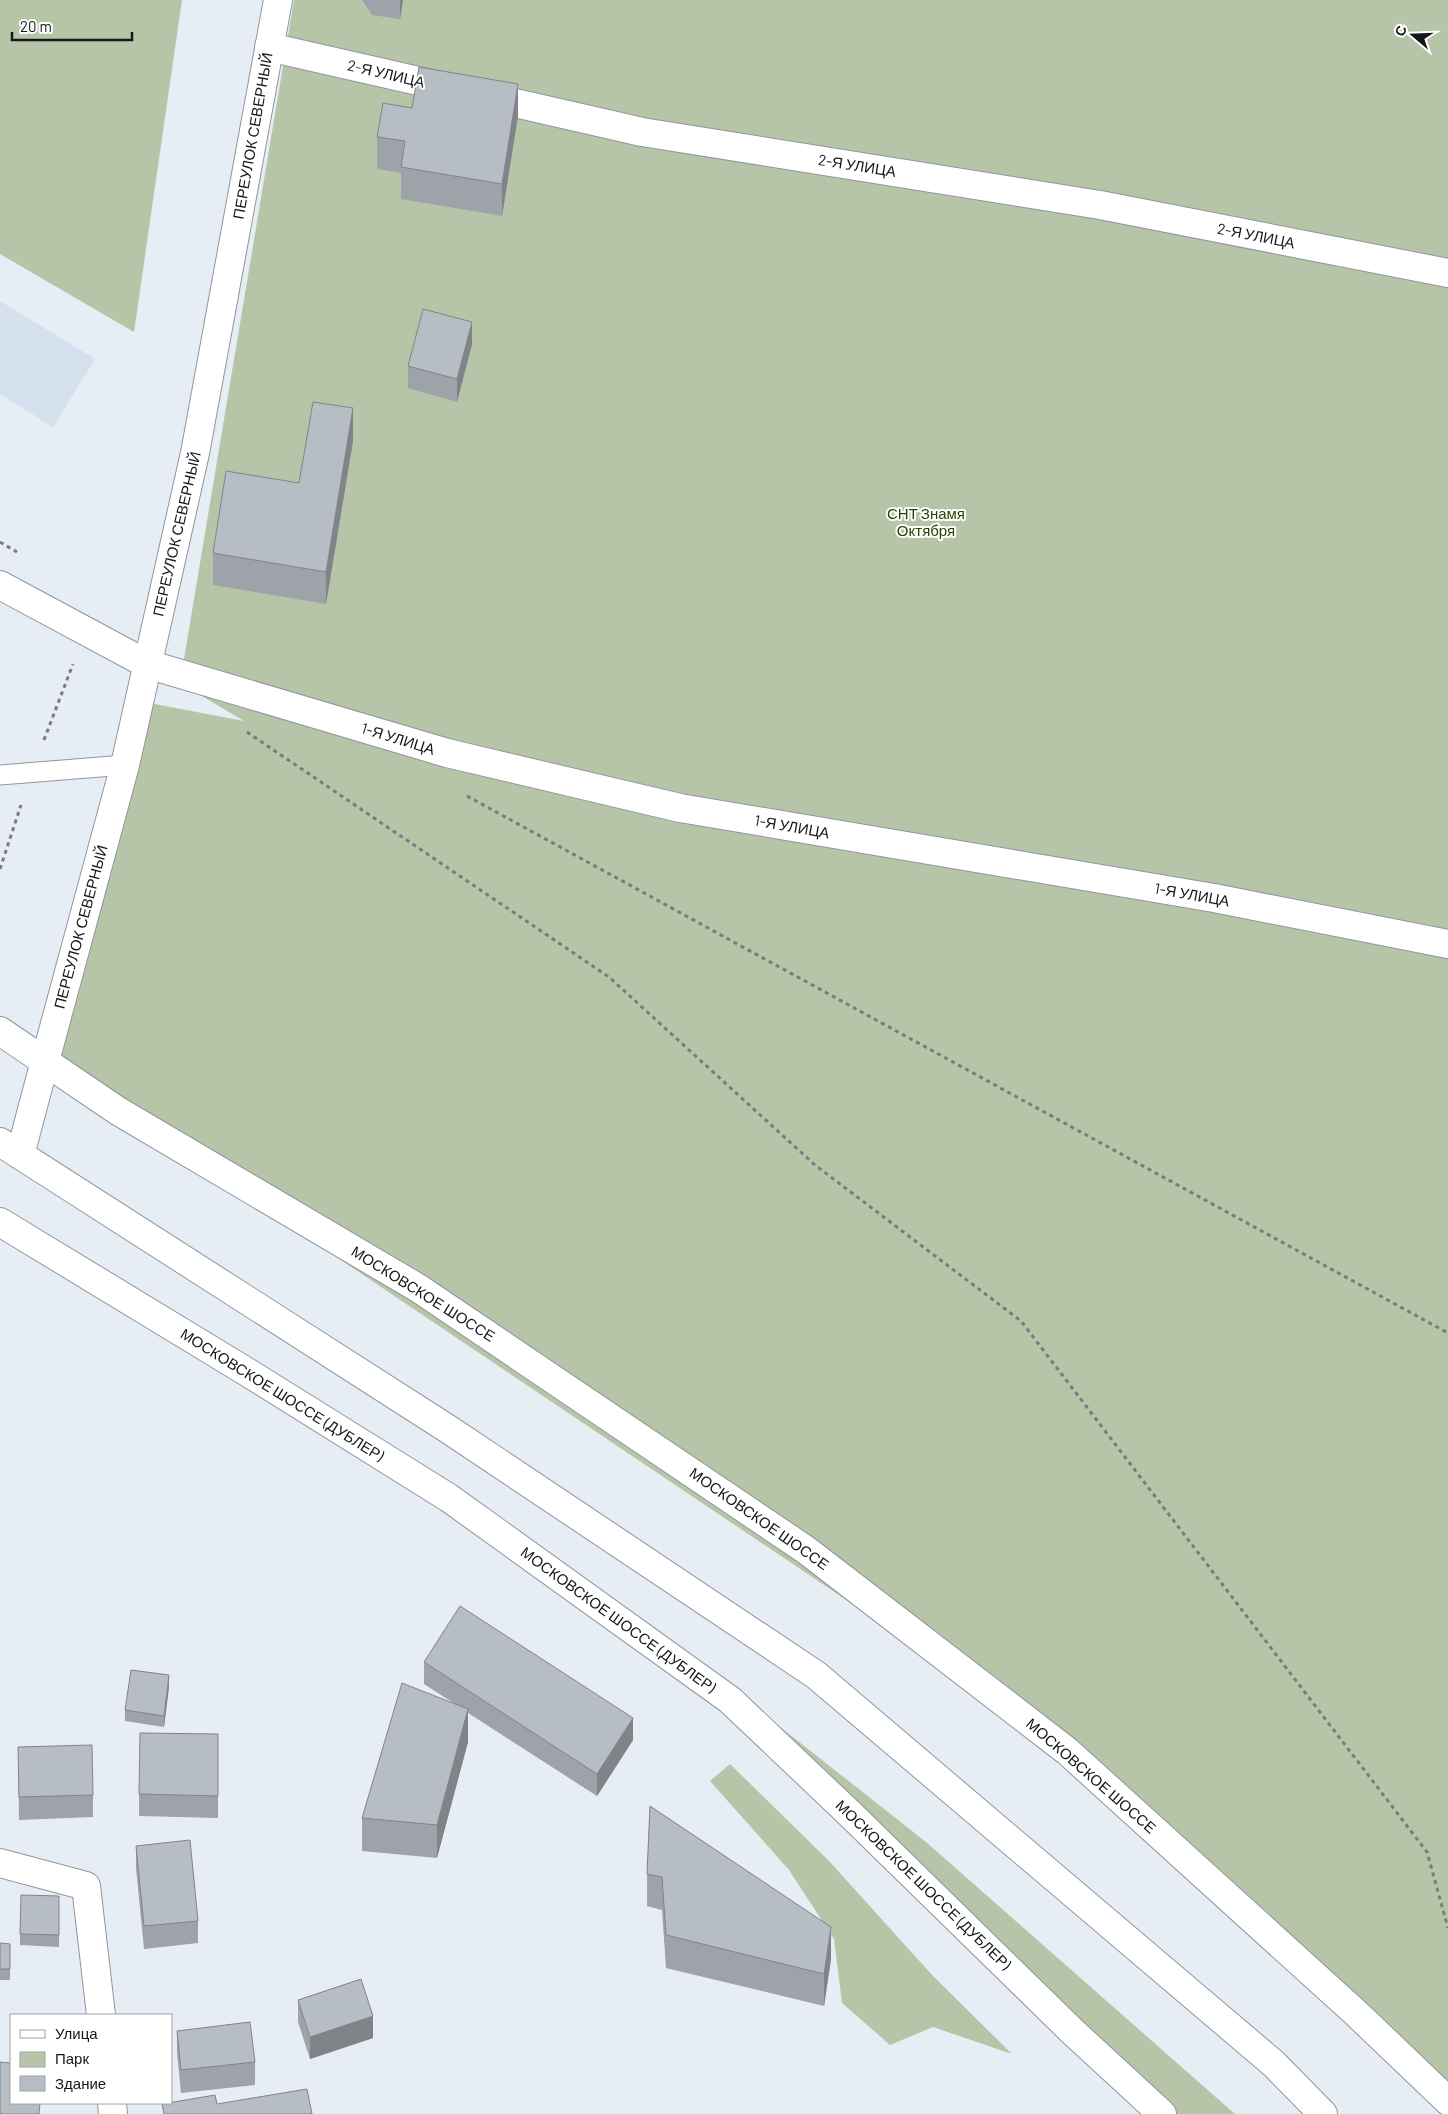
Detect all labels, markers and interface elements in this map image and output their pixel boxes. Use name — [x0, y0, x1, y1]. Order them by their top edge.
scale bar — [12, 10, 132, 42]
north arrow — [1388, 10, 1438, 60]
text: 20 m — [20, 17, 52, 35]
text: С — [1391, 23, 1410, 38]
street label: ПЕРЕУЛОК СЕВЕРНЫЙ — [228, 51, 276, 221]
street label: 2-Я УЛИЦА — [346, 55, 427, 91]
street label: 2-Я УЛИЦА — [817, 150, 897, 180]
street label: 2-Я УЛИЦА — [1216, 219, 1296, 251]
street label: ПЕРЕУЛОК СЕВЕРНЫЙ — [148, 449, 204, 618]
park label: СНТ Знамя Октября — [887, 504, 965, 539]
street label: 1-Я УЛИЦА — [359, 718, 437, 758]
street label: 1-Я УЛИЦА — [753, 811, 831, 841]
street label: ПЕРЕУЛОК СЕВЕРНЫЙ — [49, 843, 111, 1011]
street label: 1-Я УЛИЦА — [1153, 879, 1231, 909]
street label: МОСКОВСКОЕ ШОССЕ — [348, 1242, 499, 1345]
street label: МОСКОВСКОЕ ШОССЕ (ДУБЛЕР) — [178, 1324, 388, 1464]
street label: МОСКОВСКОЕ ШОССЕ — [686, 1463, 833, 1573]
street label: МОСКОВСКОЕ ШОССЕ (ДУБЛЕР) — [518, 1542, 720, 1696]
street label: МОСКОВСКОЕ ШОССЕ — [1023, 1714, 1160, 1836]
street label: МОСКОВСКОЕ ШОССЕ (ДУБЛЕР) — [832, 1796, 1015, 1973]
legend — [10, 2014, 172, 2104]
text: Улица — [55, 2024, 98, 2042]
text: Парк — [55, 2049, 89, 2067]
text: Здание — [55, 2074, 106, 2092]

